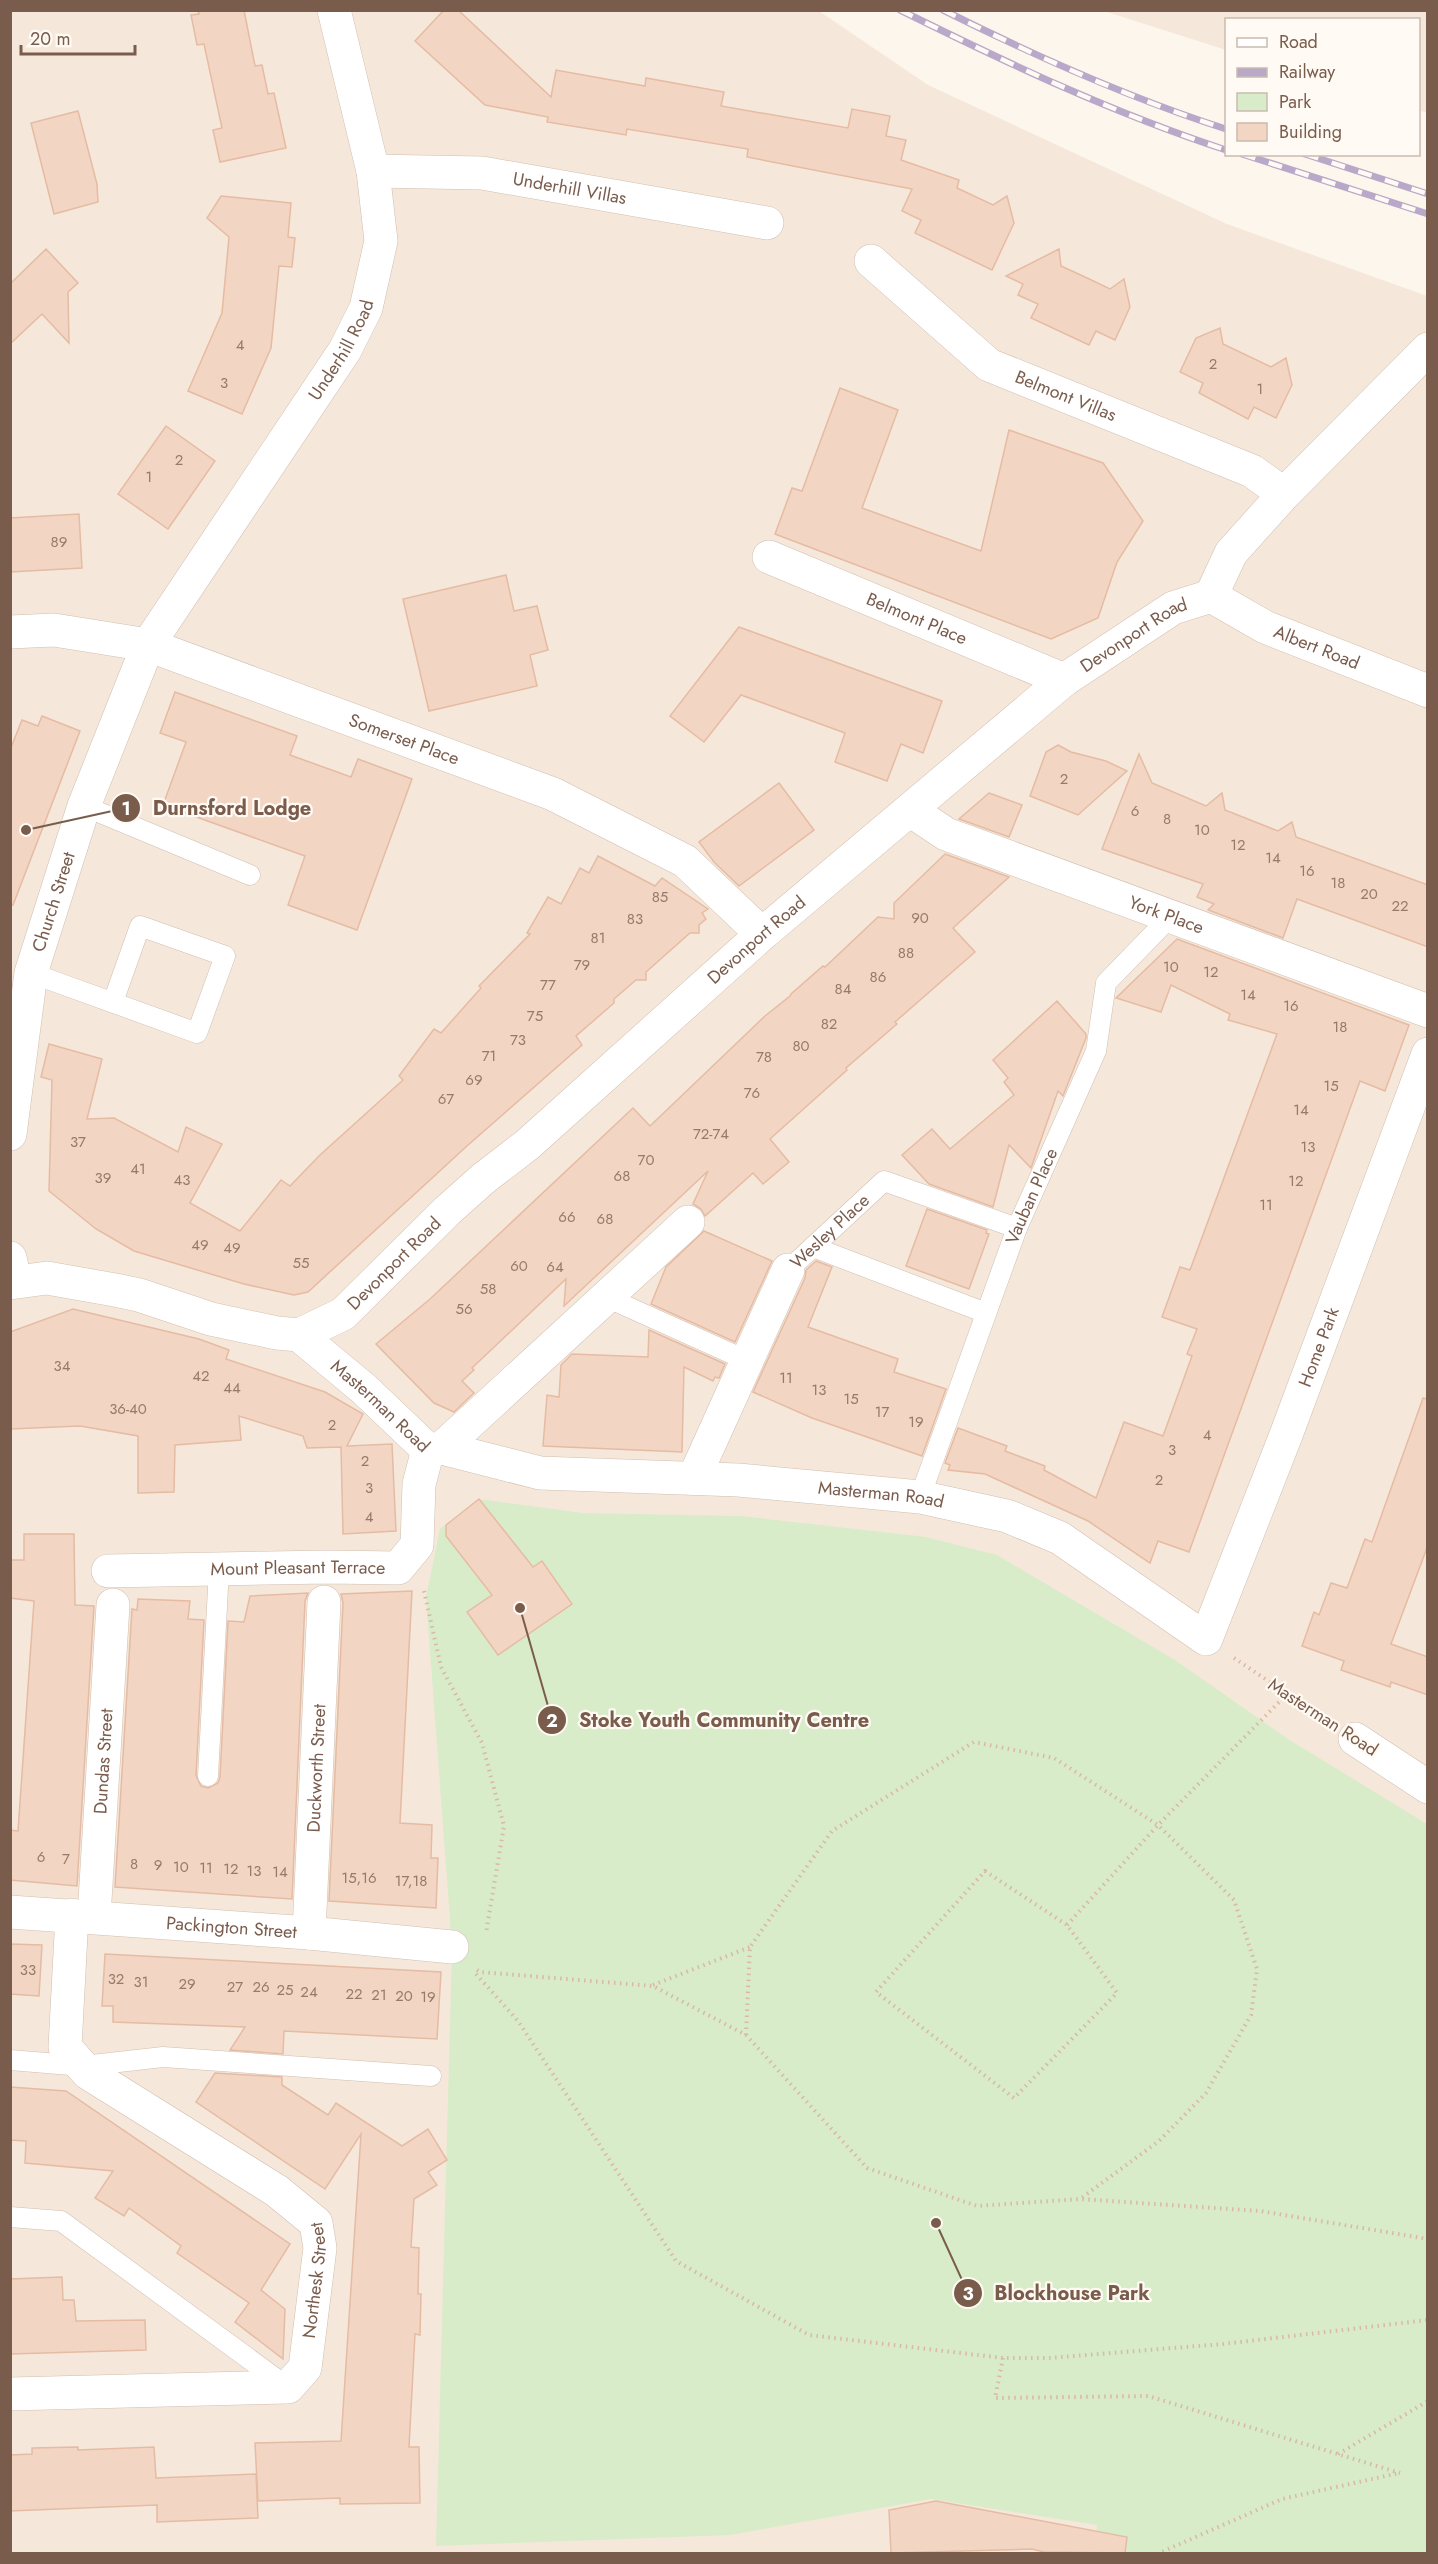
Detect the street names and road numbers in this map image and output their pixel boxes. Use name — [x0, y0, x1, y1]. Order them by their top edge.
street label: Underhill Villas — [511, 166, 629, 211]
street label: Underhill Road — [302, 297, 380, 406]
street label: Belmont Villas — [1011, 364, 1120, 428]
street label: Belmont Place — [862, 586, 971, 651]
street label: Devonport Road — [1075, 591, 1190, 679]
street label: Albert Road — [1270, 619, 1364, 676]
street label: Somerset Place — [345, 707, 463, 771]
street label: Church Street — [26, 848, 82, 955]
street label: York Place — [1125, 889, 1208, 941]
street label: Devonport Road — [702, 890, 811, 990]
street label: Vauban Place — [999, 1144, 1064, 1248]
street label: Wesley Place — [784, 1188, 875, 1275]
street label: Devonport Road — [341, 1211, 447, 1316]
street label: Home Park — [1292, 1303, 1346, 1391]
street label: Masterman Road — [325, 1354, 436, 1458]
street label: Masterman Road — [817, 1475, 946, 1515]
street label: Mount Pleasant Terrace — [210, 1554, 386, 1582]
street label: Masterman Road — [1263, 1672, 1383, 1762]
street label: Duckworth Street — [301, 1703, 332, 1833]
street label: Dundas Street — [87, 1707, 120, 1815]
street label: Packington Street — [165, 1910, 298, 1945]
street label: Northesk Street — [296, 2220, 333, 2340]

